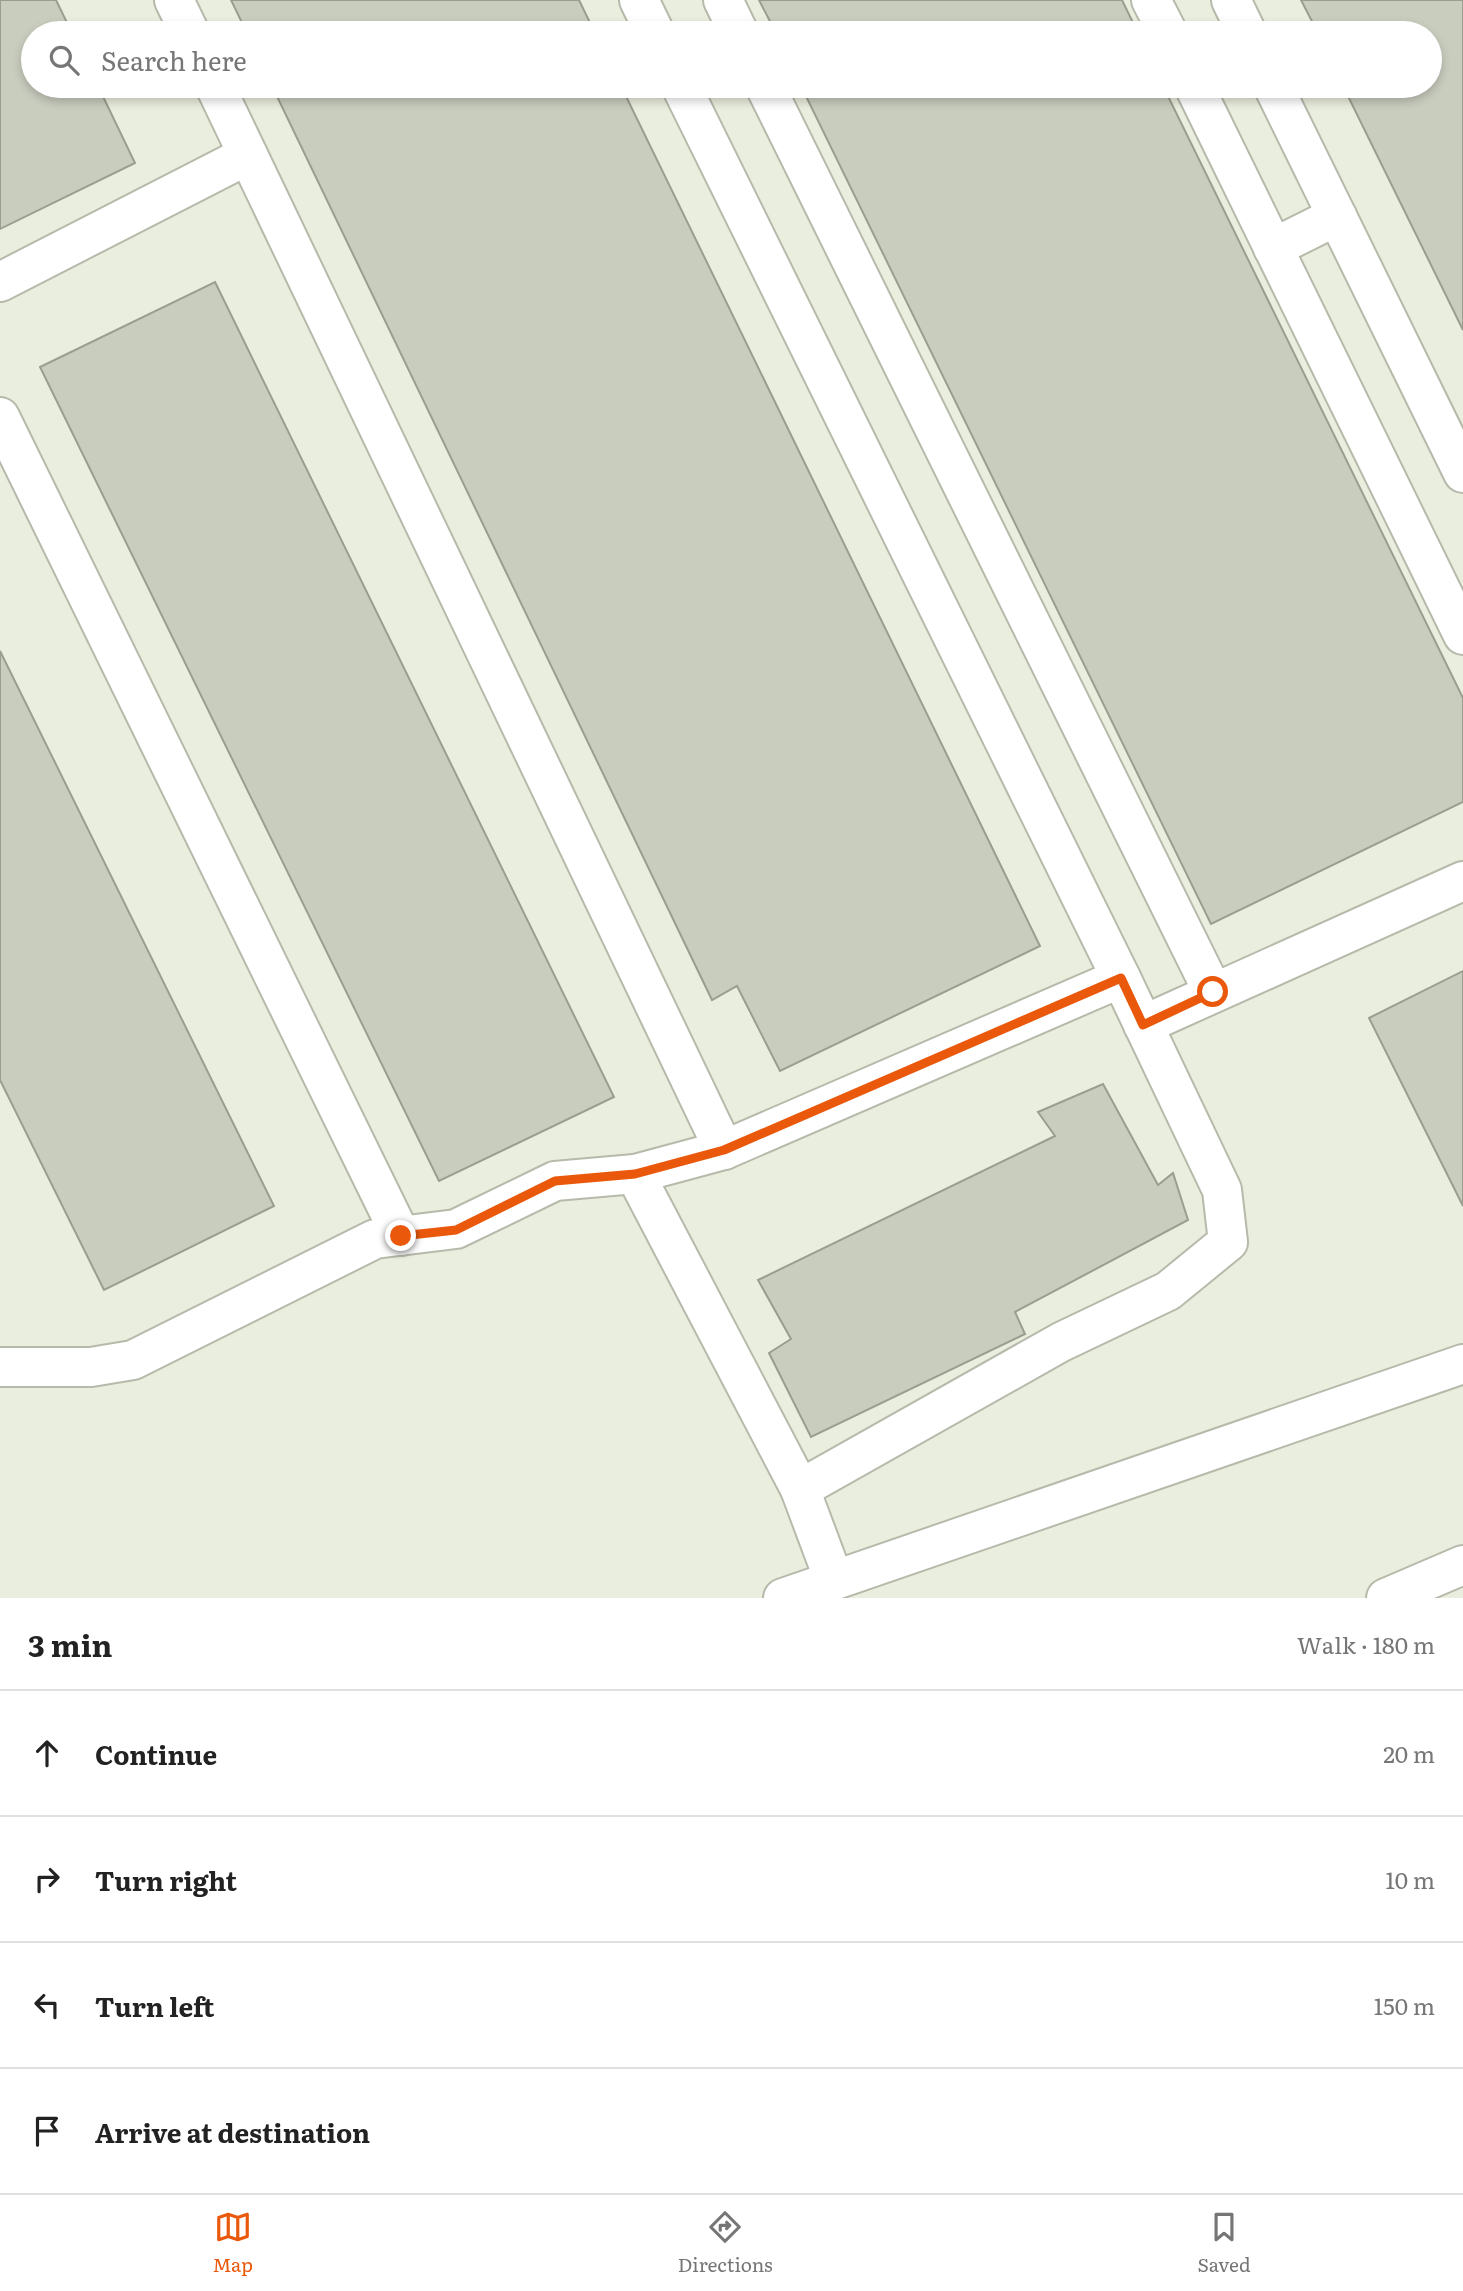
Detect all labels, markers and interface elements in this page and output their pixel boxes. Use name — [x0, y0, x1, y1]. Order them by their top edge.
search box — [21, 21, 1442, 98]
text: Search here — [101, 40, 247, 79]
icon: search — [45, 41, 83, 79]
route start — [1197, 976, 1228, 1007]
route end — [385, 1220, 416, 1251]
text: 3 min — [28, 1622, 112, 1666]
text: Walk · 180 m — [1297, 1627, 1435, 1661]
icon: ahead — [28, 1734, 66, 1772]
text: Continue — [95, 1734, 217, 1773]
text: 20 m — [1383, 1736, 1435, 1770]
icon: right — [28, 1860, 66, 1898]
text: Turn right — [95, 1860, 237, 1899]
text: 10 m — [1385, 1862, 1435, 1896]
icon: left — [28, 1986, 66, 2024]
text: Turn left — [95, 1986, 214, 2025]
text: 150 m — [1374, 1988, 1435, 2022]
icon: arrive — [28, 2112, 66, 2150]
text: Arrive at destination — [95, 2112, 370, 2151]
tab: Map — [212, 2208, 253, 2278]
tab: Directions — [678, 2208, 773, 2278]
tab: Saved — [1198, 2208, 1251, 2278]

